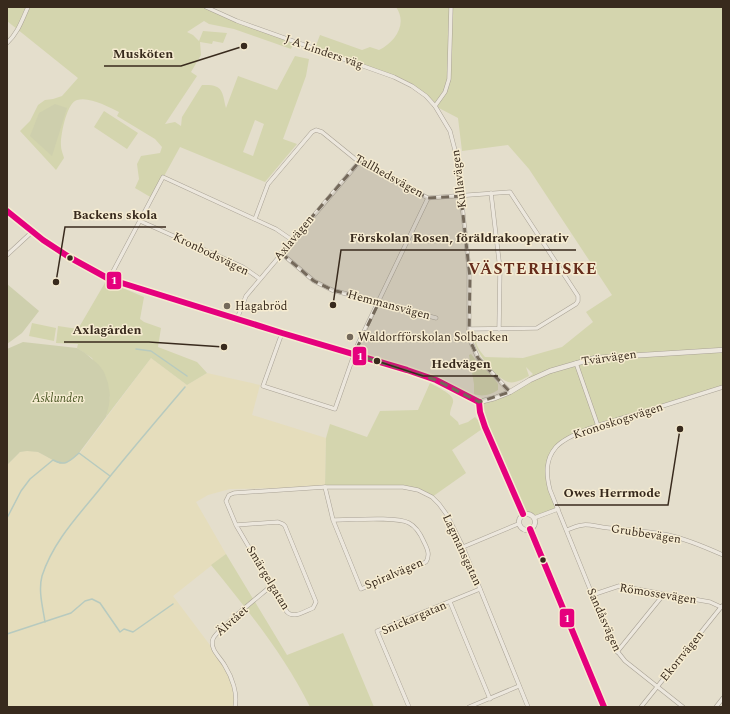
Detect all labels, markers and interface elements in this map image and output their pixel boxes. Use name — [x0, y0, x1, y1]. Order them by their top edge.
street label: J A Linders väg — [282, 30, 366, 74]
callout: Musköten — [104, 41, 181, 66]
text: Musköten — [113, 44, 173, 64]
street label: Tallhedsvägen — [351, 149, 427, 203]
street label: Kullavägen — [446, 149, 472, 209]
callout: Backens skola — [65, 202, 166, 227]
text: Backens skola — [73, 205, 158, 225]
street label: Axlavägen — [269, 211, 319, 265]
callout: Förskolan Rosen, föräldrakooperativ — [341, 225, 576, 250]
street label: Kronbodsvägen — [170, 227, 252, 281]
text: Förskolan Rosen, föräldrakooperativ — [350, 228, 569, 248]
unlabelled marker — [65, 253, 75, 263]
district label: VÄSTERHISKE — [468, 257, 598, 281]
line badge: 1 — [106, 271, 122, 290]
text: 1 — [111, 272, 117, 289]
street label: Hemmansvägen — [346, 285, 432, 325]
place label: Hagabröd — [235, 297, 288, 316]
marker: Hagabröd — [222, 301, 232, 311]
callout: Axlagården — [64, 317, 149, 342]
text: Axlagården — [72, 320, 142, 340]
place label: Waldorfförskolan Solbacken — [358, 328, 508, 347]
marker: Waldorfförskolan Solbacken — [345, 332, 355, 342]
street label: Tvärvägen — [580, 345, 638, 371]
line badge: 1 — [352, 346, 367, 366]
text: 1 — [357, 348, 363, 365]
callout: Hedvägen — [423, 351, 498, 376]
text: Hedvägen — [431, 354, 491, 374]
park label: Asklunden — [31, 389, 84, 408]
street label: Kronoskogsvägen — [570, 397, 666, 445]
callout: Owes Herrmode — [555, 480, 668, 505]
text: Owes Herrmode — [564, 483, 660, 503]
street label: Lagmansgatan — [437, 511, 487, 589]
street label: Grubbevägen — [610, 519, 682, 549]
street label: Smärgelgatan — [241, 542, 295, 614]
street label: Spiralvägen — [362, 553, 426, 595]
unlabelled marker — [538, 555, 548, 565]
street label: Römossevägen — [618, 579, 698, 609]
street label: Sandåsvägen — [581, 585, 627, 655]
street label: Snickargatan — [378, 596, 450, 640]
street label: Älvtået — [211, 601, 253, 641]
line badge: 1 — [559, 608, 575, 628]
text: 1 — [564, 610, 570, 627]
street label: Ekorrvägen — [655, 626, 709, 686]

